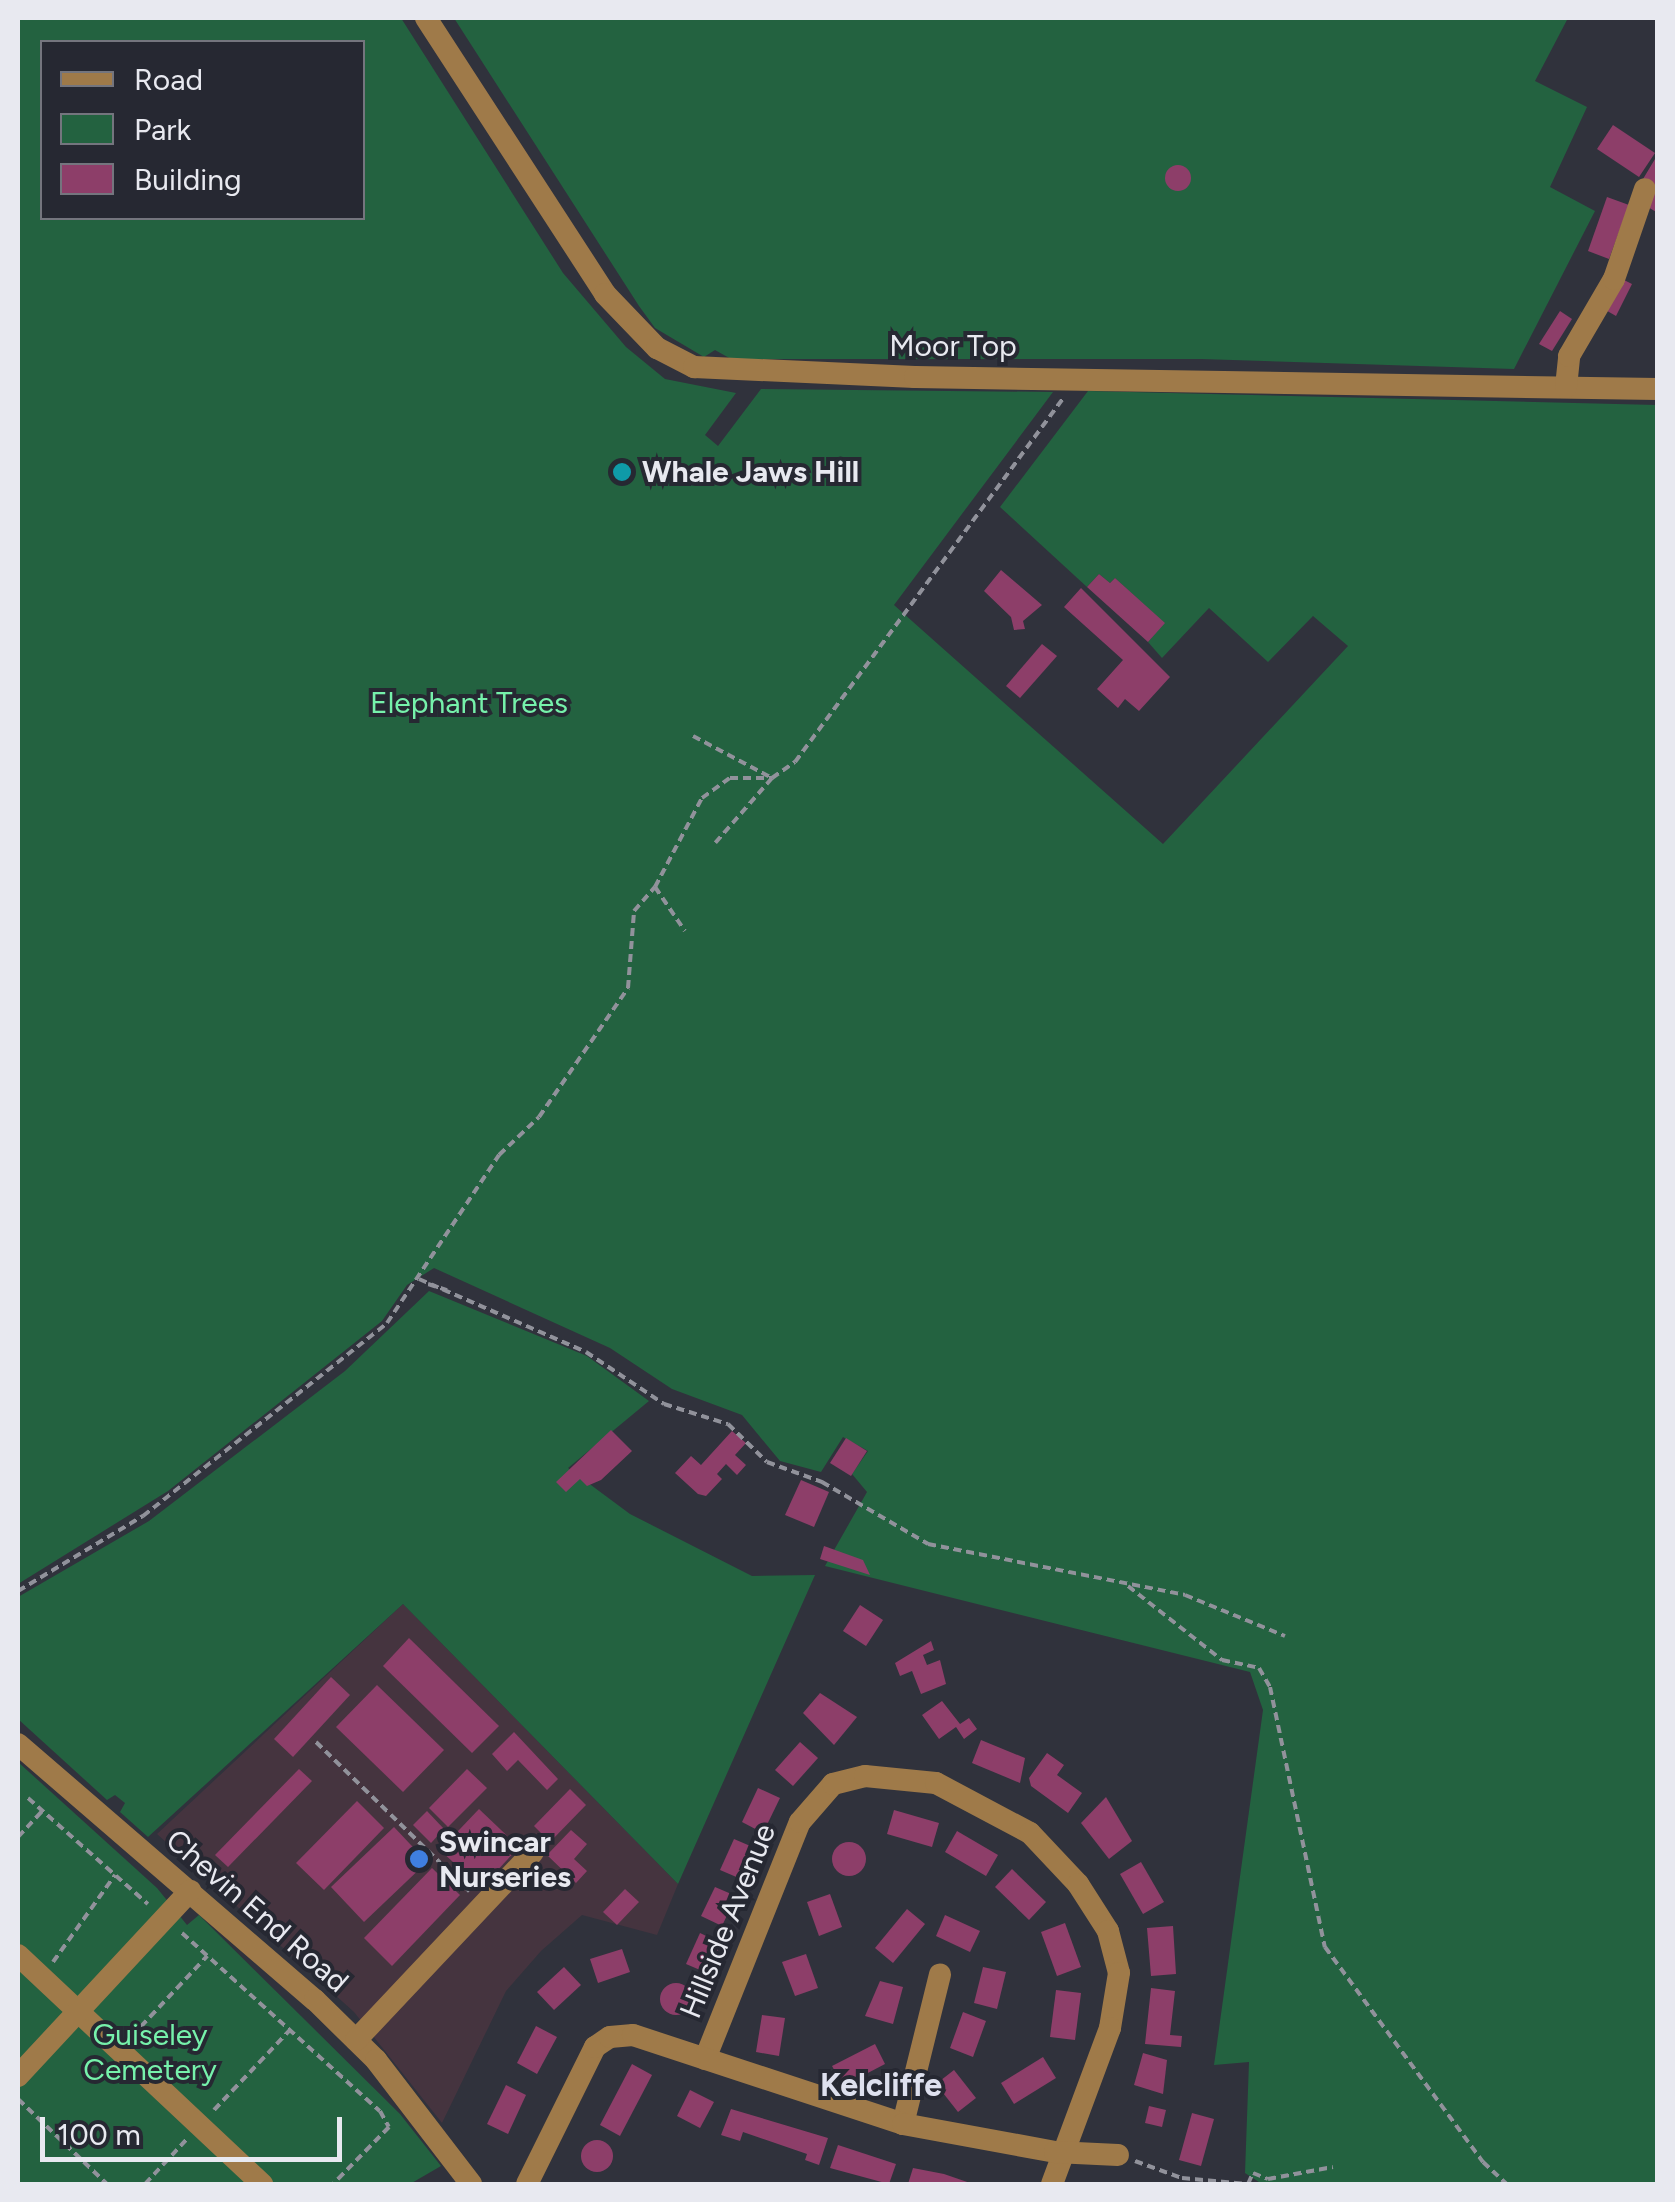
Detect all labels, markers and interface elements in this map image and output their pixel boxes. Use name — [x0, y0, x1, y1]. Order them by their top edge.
legend — [40, 40, 365, 220]
text: Road — [134, 61, 203, 98]
text: Park — [134, 111, 191, 148]
text: Building — [134, 161, 242, 198]
street label: Moor Top — [889, 328, 1017, 364]
place label: Whale Jaws Hill — [642, 454, 859, 490]
marker: Whale Jaws Hill — [611, 461, 633, 483]
park label: Elephant Trees — [370, 685, 568, 721]
street label: Hillside Avenue — [673, 1819, 783, 2023]
street label: Chevin End Road — [159, 1822, 355, 2000]
place label: Swincar Nurseries — [439, 1824, 571, 1894]
marker: Swincar Nurseries — [408, 1848, 430, 1870]
park label: Guiseley Cemetery — [83, 2017, 217, 2088]
district label: Kelcliffe — [820, 2066, 942, 2104]
scale bar — [45, 2097, 348, 2159]
text: 100 m — [57, 2116, 141, 2153]

